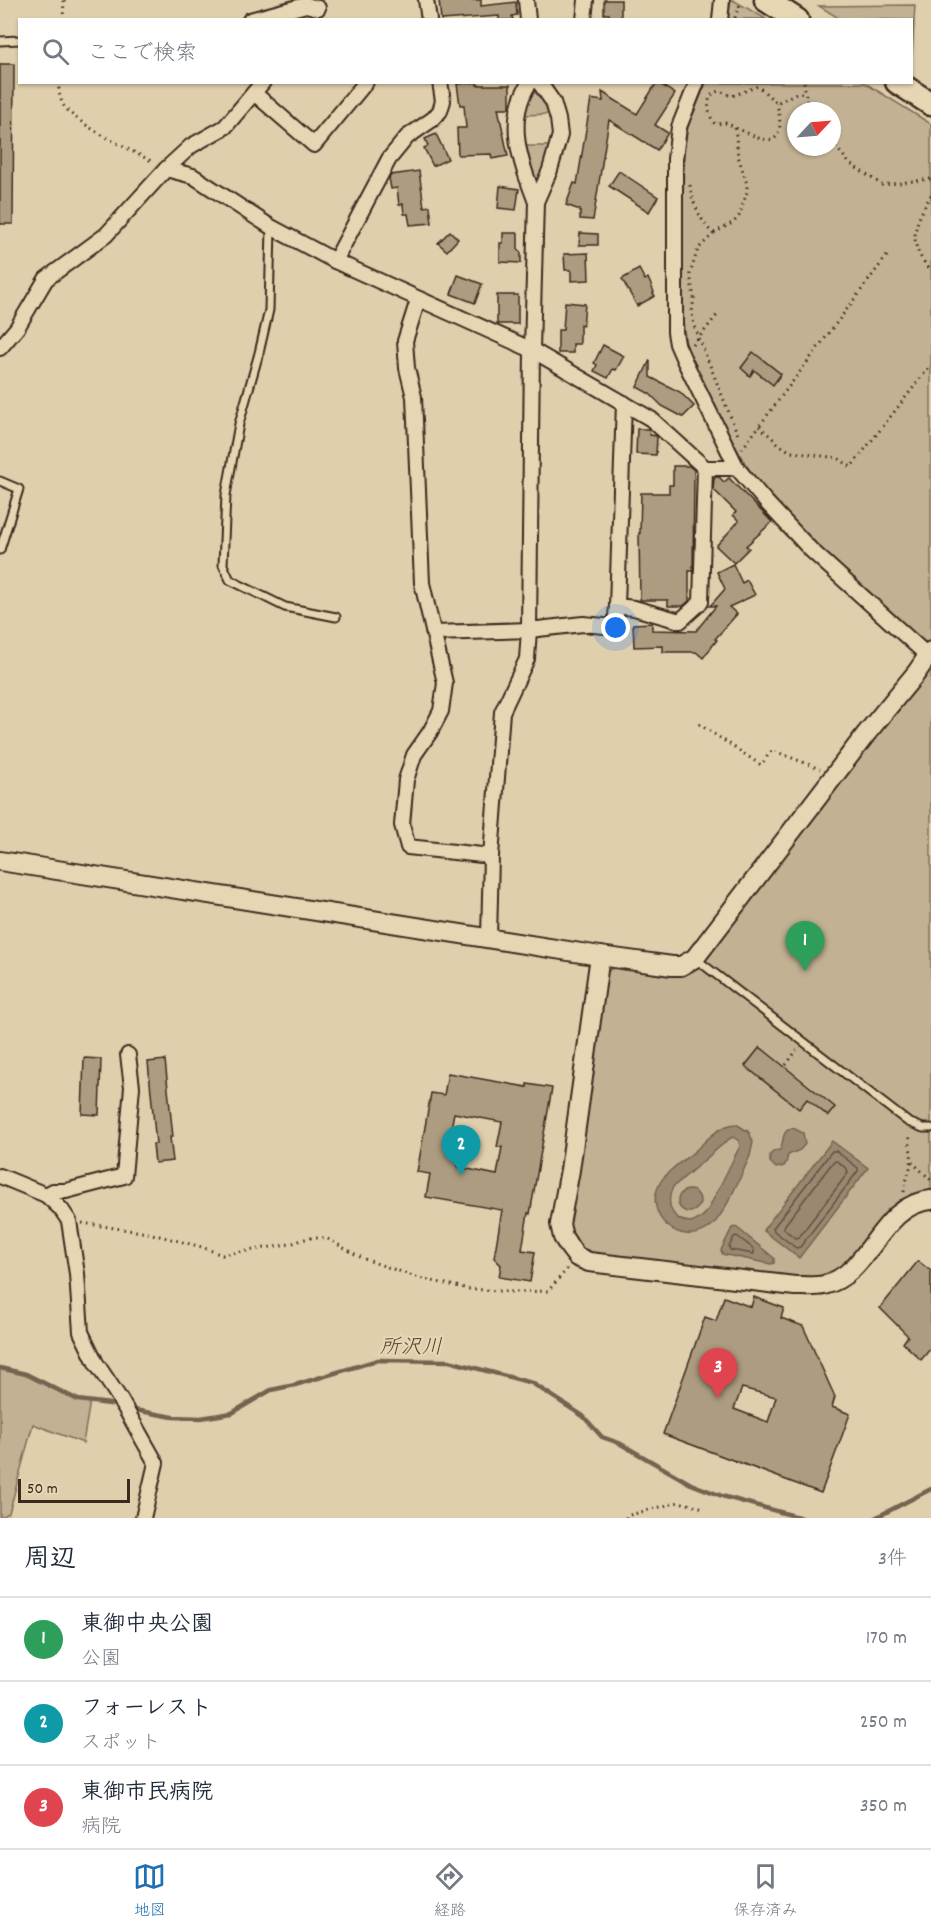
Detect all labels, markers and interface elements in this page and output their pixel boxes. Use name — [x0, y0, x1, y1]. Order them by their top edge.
search box — [18, 18, 913, 84]
icon: search — [39, 35, 72, 68]
text: ここで検索 — [87, 39, 197, 70]
north arrow — [787, 102, 841, 156]
your location — [601, 613, 630, 642]
pin: 1 — [786, 922, 824, 971]
pin: 2 — [442, 1126, 480, 1175]
water label: 所沢川 — [380, 1334, 443, 1364]
pin: 3 — [698, 1348, 738, 1398]
scale bar — [18, 1476, 130, 1504]
text: 50 m — [27, 1478, 58, 1501]
text: 周辺 — [24, 1542, 76, 1579]
text: 3件 — [878, 1546, 907, 1574]
text: 東御中央公園 — [81, 1610, 213, 1641]
text: 1 — [41, 1625, 46, 1653]
text: 170 m — [866, 1625, 907, 1653]
text: 公園 — [81, 1646, 121, 1674]
text: フォーレスト — [81, 1694, 212, 1725]
text: 2 — [39, 1709, 48, 1737]
text: 250 m — [860, 1709, 907, 1737]
text: スポット — [81, 1730, 161, 1758]
text: 東御市民病院 — [81, 1778, 213, 1809]
text: 3 — [39, 1793, 48, 1821]
text: 350 m — [860, 1793, 907, 1821]
text: 病院 — [81, 1814, 121, 1842]
tab: 地図 — [133, 1860, 166, 1923]
tab: 経路 — [433, 1860, 466, 1923]
tab: 保存済み — [733, 1860, 797, 1923]

